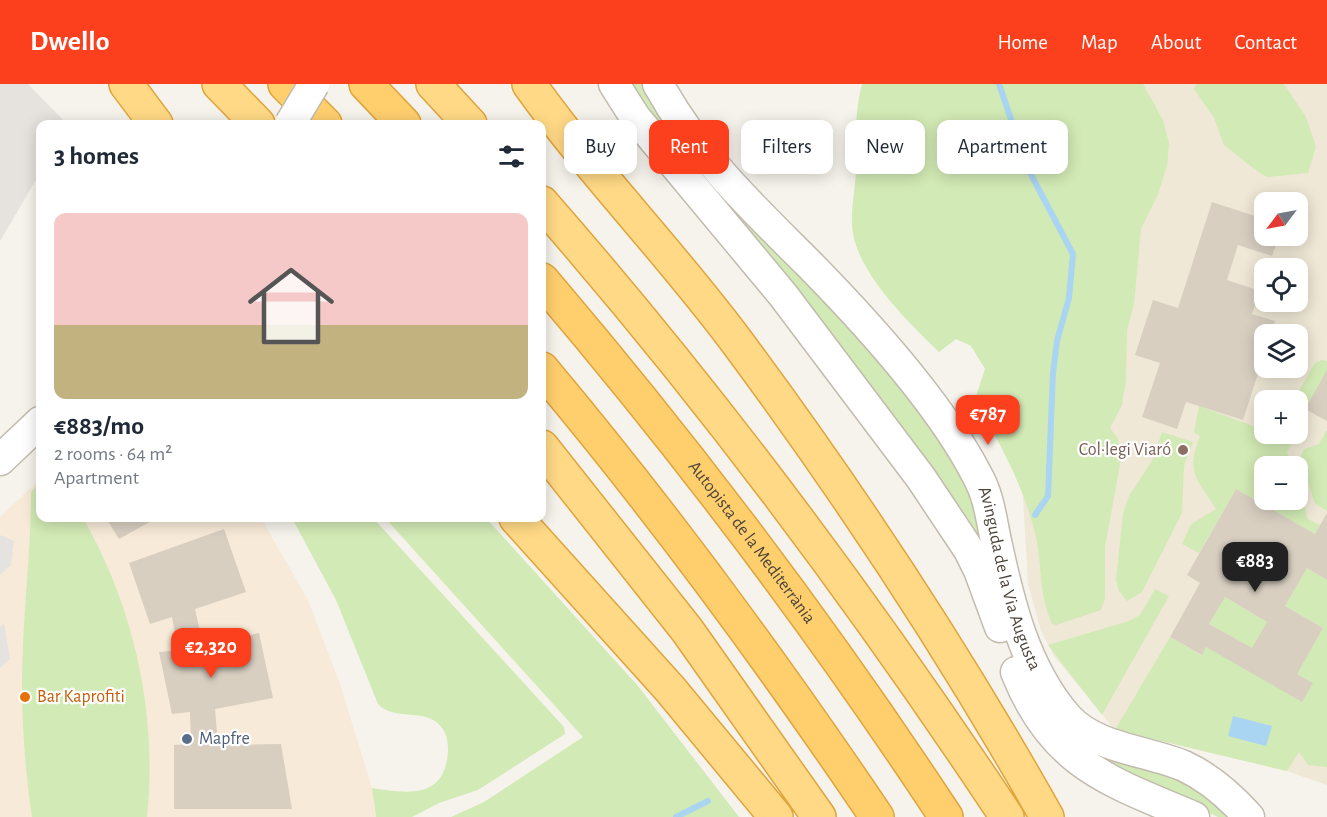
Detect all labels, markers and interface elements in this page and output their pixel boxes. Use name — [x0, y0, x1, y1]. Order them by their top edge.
text: Dwello — [30, 28, 109, 56]
text: Home — [997, 32, 1048, 53]
text: Map — [1081, 32, 1118, 53]
text: About — [1151, 32, 1201, 53]
text: Contact — [1234, 32, 1297, 53]
chip: Buy — [564, 120, 637, 174]
chip: Rent — [649, 120, 729, 174]
chip: Filters — [741, 120, 833, 174]
chip: New — [845, 120, 925, 174]
chip: Apartment — [937, 120, 1068, 174]
icon: filters — [495, 140, 528, 173]
text: 3 homes — [54, 143, 139, 169]
north arrow — [1254, 192, 1308, 246]
map controls — [1254, 192, 1308, 510]
icon: home — [237, 252, 345, 360]
button: locate — [1254, 258, 1308, 312]
button: layers — [1254, 324, 1308, 378]
button: + — [1254, 390, 1308, 444]
pin: €787 — [952, 395, 1024, 446]
text: €787 — [970, 404, 1006, 424]
text: €883/mo — [54, 413, 144, 439]
place label: Col·legi Viaró — [1079, 441, 1171, 459]
marker: Col·legi Viaró — [1176, 443, 1190, 457]
text: 2 rooms · 64 m² — [54, 444, 172, 464]
button: − — [1254, 456, 1308, 510]
street label: Autopista de la Mediterrània — [685, 458, 818, 627]
text: Apartment — [54, 468, 139, 488]
street label: Avinguda de la Via Augusta — [974, 484, 1044, 673]
pin: €883 — [1219, 542, 1291, 593]
text: €883 — [1236, 551, 1274, 571]
pin: €2,320 — [162, 628, 260, 679]
text: €2,320 — [185, 637, 237, 657]
place label: Bar Kaprofiti — [37, 688, 125, 706]
marker: Bar Kaprofiti — [18, 690, 32, 704]
place label: Mapfre — [199, 730, 250, 748]
marker: Mapfre — [180, 732, 194, 746]

